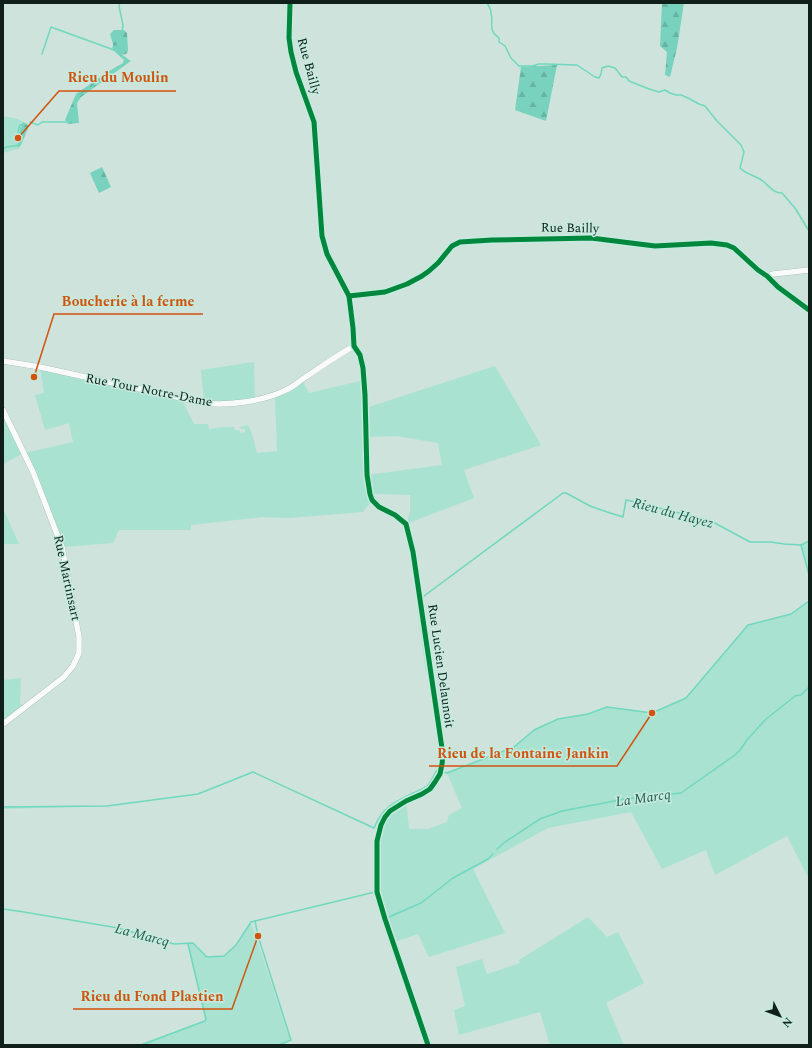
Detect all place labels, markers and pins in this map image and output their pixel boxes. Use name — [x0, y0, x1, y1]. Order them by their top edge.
callout: Rieu du Moulin — [59, 65, 176, 91]
callout: Boucherie à la ferme — [54, 288, 203, 314]
callout: Rieu de la Fontaine Jankin — [429, 740, 617, 766]
callout: Rieu du Fond Plastien — [73, 983, 232, 1009]

